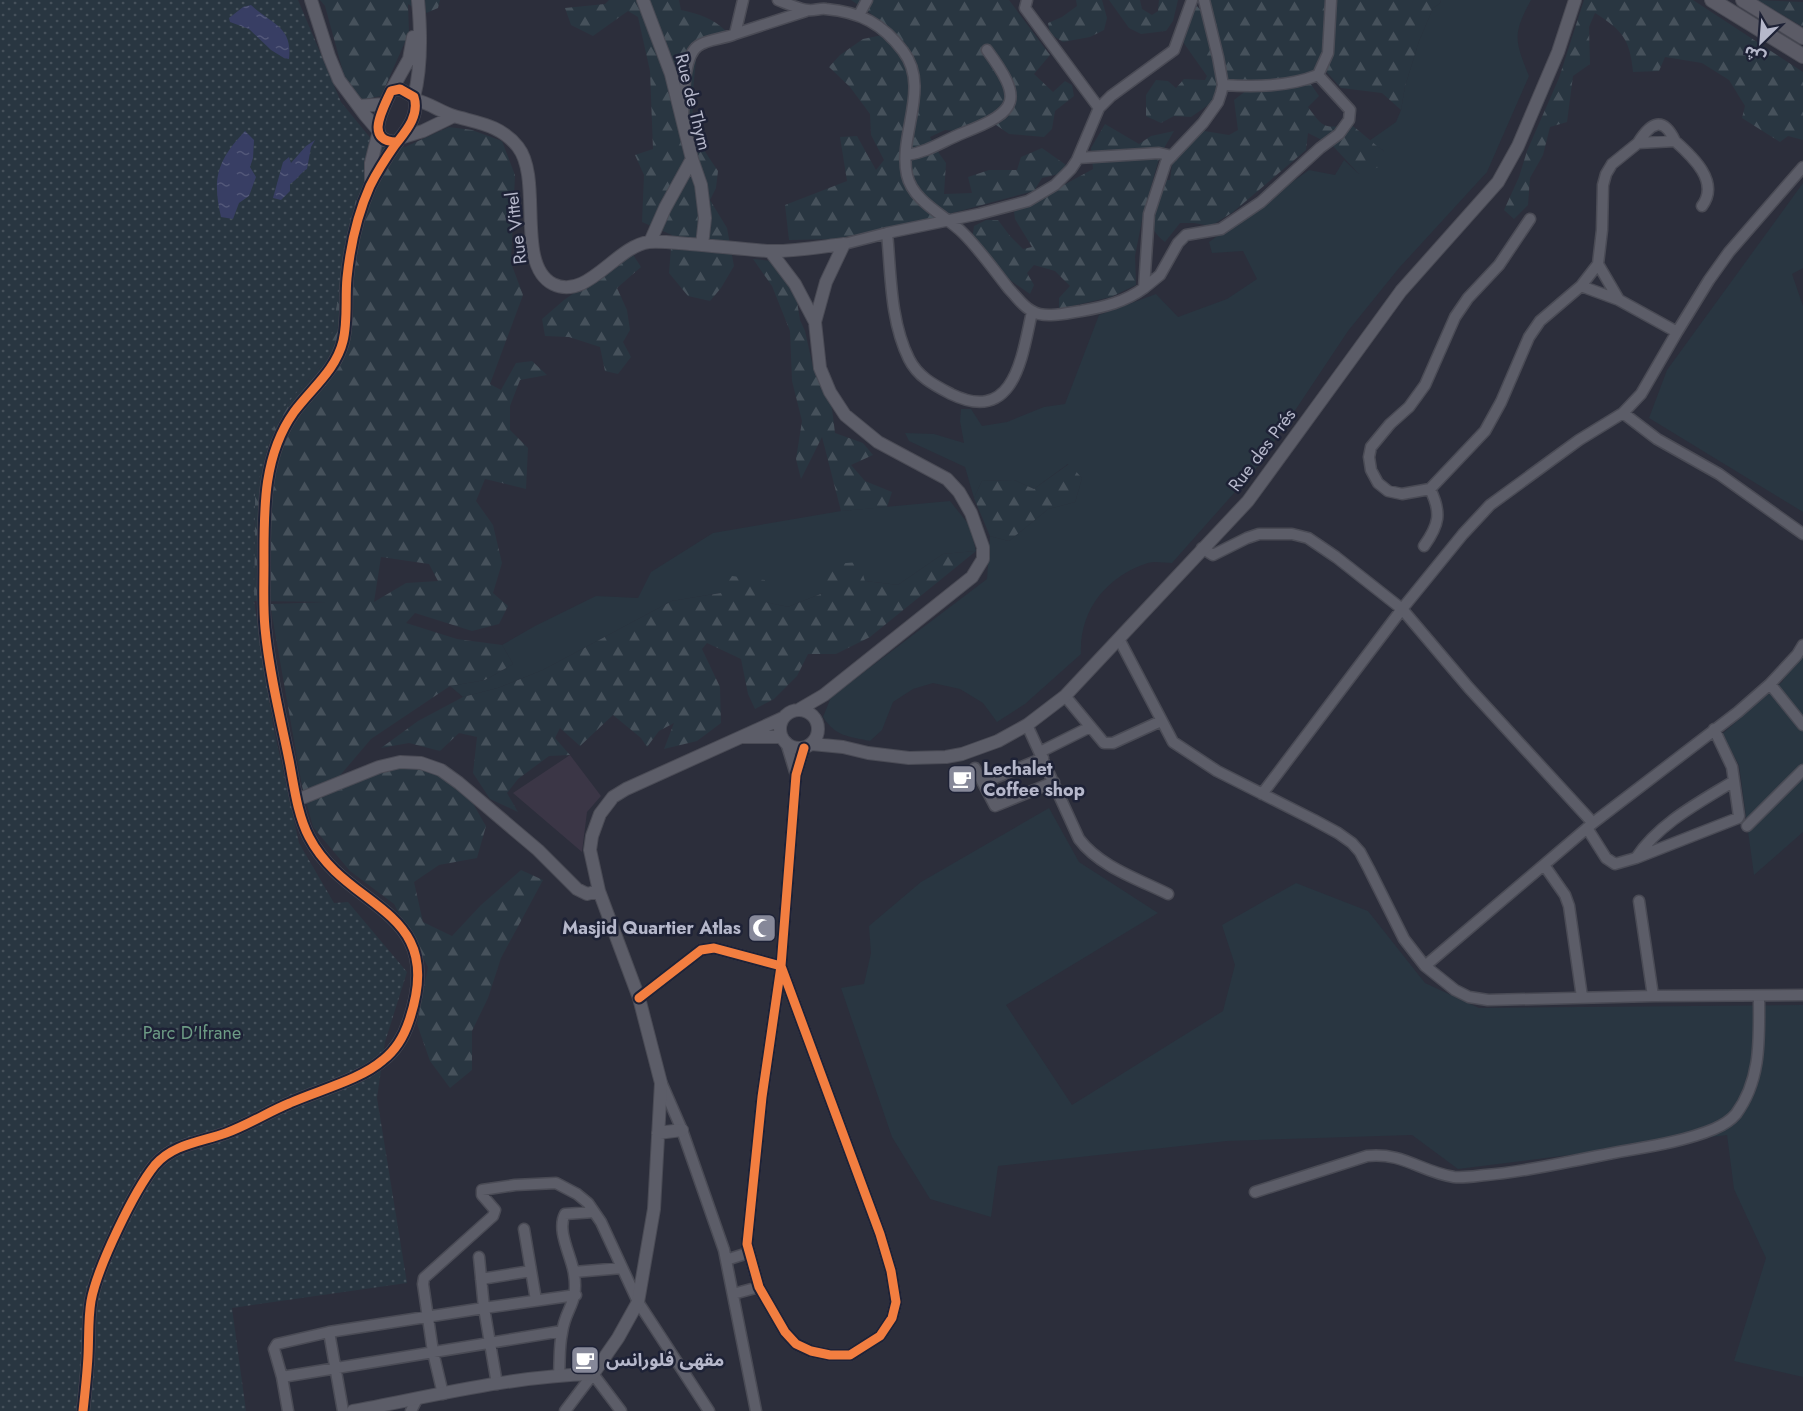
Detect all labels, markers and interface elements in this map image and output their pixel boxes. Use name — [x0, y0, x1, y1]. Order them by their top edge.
north arrow — [1731, 12, 1791, 72]
text: ش — [1740, 40, 1770, 70]
street label: Rue de Thym — [668, 51, 718, 153]
street label: Rue Vittel — [499, 190, 533, 266]
street label: Rue des Prés — [1222, 403, 1302, 497]
place label: Lechalet Coffee shop — [983, 756, 1085, 803]
cafe icon: Lechalet Coffee shop — [946, 763, 978, 795]
mosque icon: Masjid Quartier Atlas — [746, 912, 778, 944]
place label: Masjid Quartier Atlas — [562, 915, 741, 941]
park label: Parc D'Ifrane — [143, 1020, 241, 1046]
cafe icon: مقهى فلورانس — [569, 1344, 601, 1376]
place label: مقهى فلورانس — [606, 1347, 724, 1373]

